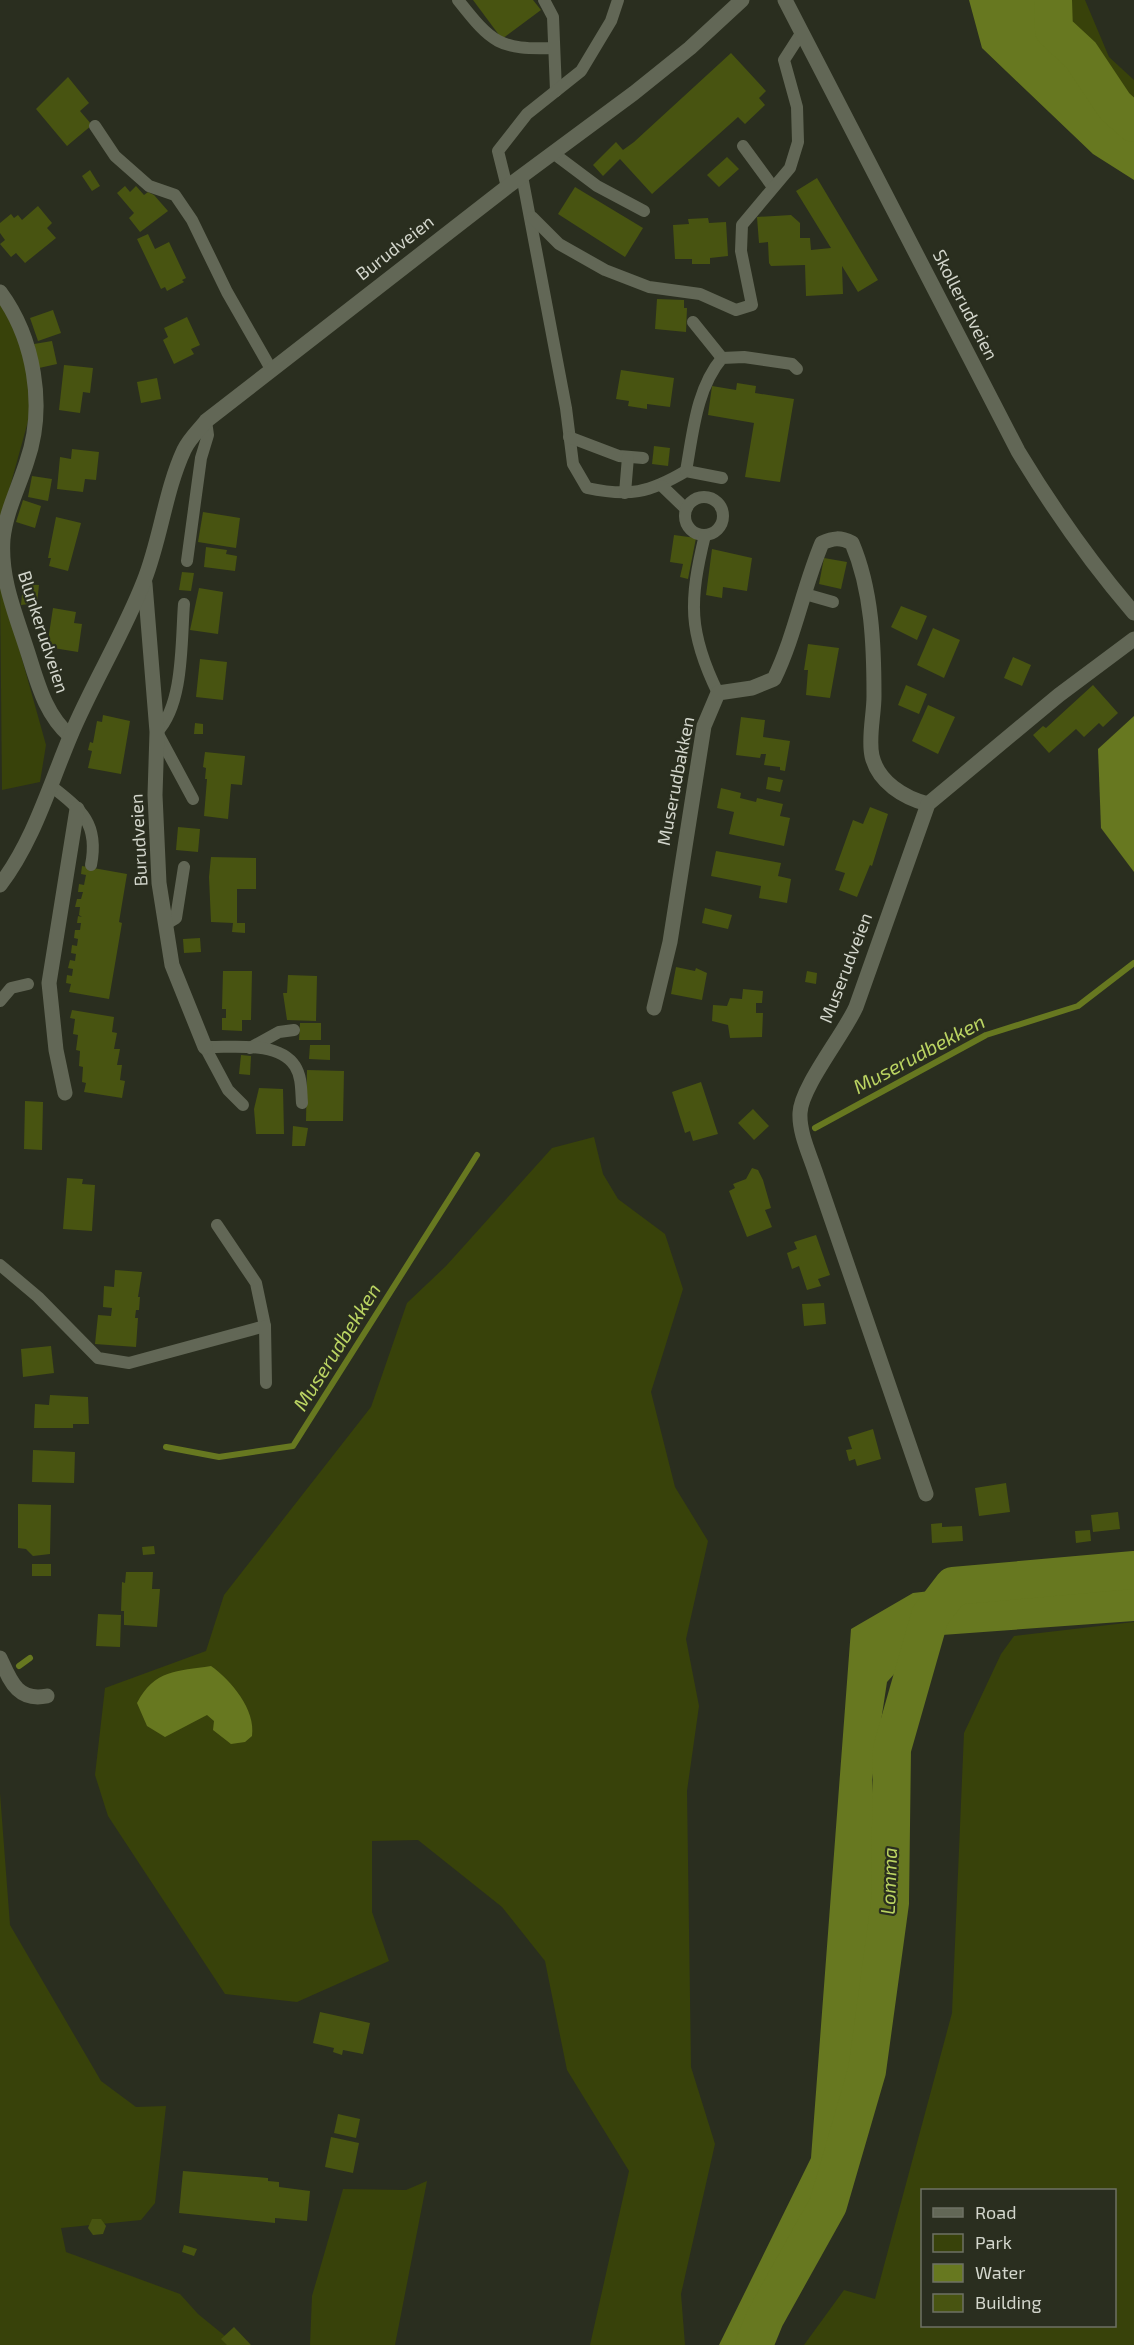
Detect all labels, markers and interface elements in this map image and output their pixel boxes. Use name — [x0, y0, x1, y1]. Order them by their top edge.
street label: Burudveien — [351, 210, 438, 284]
street label: Skollerudveien — [929, 246, 1003, 363]
street label: Blunkerudveien — [14, 568, 74, 696]
street label: Muserudbakken — [652, 714, 698, 847]
street label: Burudveien — [125, 793, 151, 887]
street label: Muserudveien — [814, 909, 876, 1026]
water label: Muserudbekken — [849, 1008, 988, 1098]
water label: Muserudbekken — [287, 1278, 385, 1415]
water label: Lomma — [875, 1847, 901, 1915]
legend — [921, 2189, 1116, 2327]
text: Road — [975, 2201, 1016, 2223]
text: Park — [975, 2231, 1012, 2253]
text: Water — [975, 2261, 1025, 2283]
text: Building — [975, 2291, 1042, 2313]

